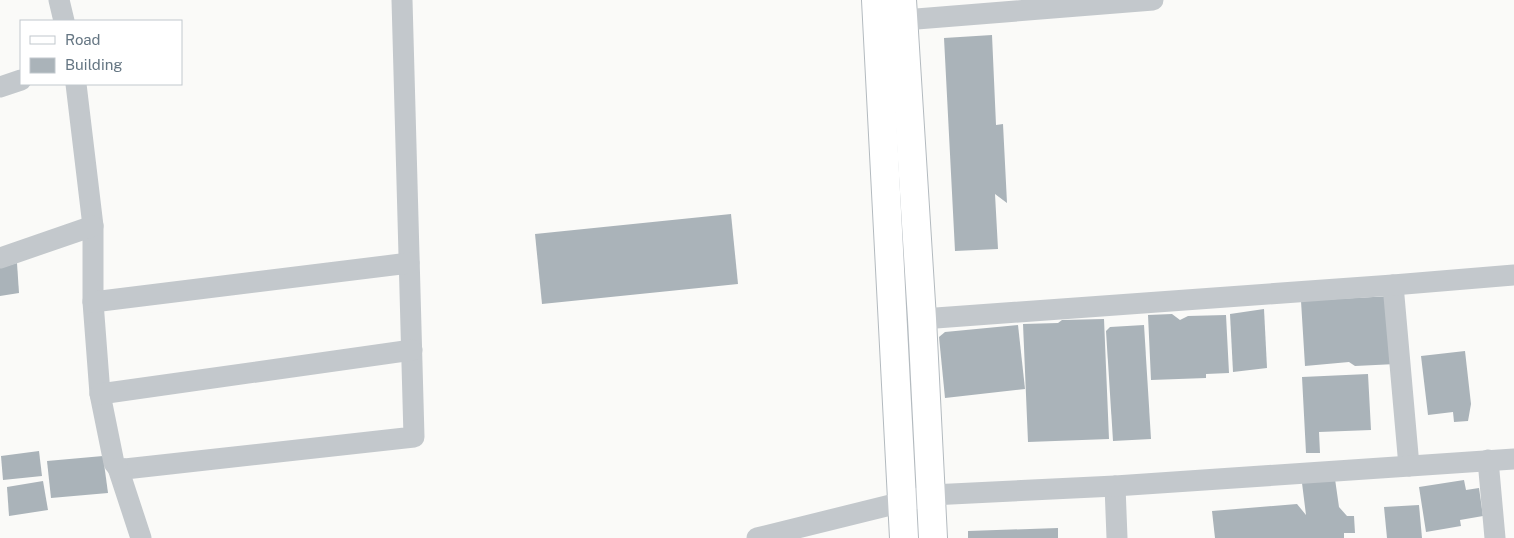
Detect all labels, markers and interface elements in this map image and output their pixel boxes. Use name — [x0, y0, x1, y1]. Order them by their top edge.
legend — [20, 20, 182, 85]
text: Road — [65, 31, 101, 48]
text: Building — [65, 56, 123, 73]

